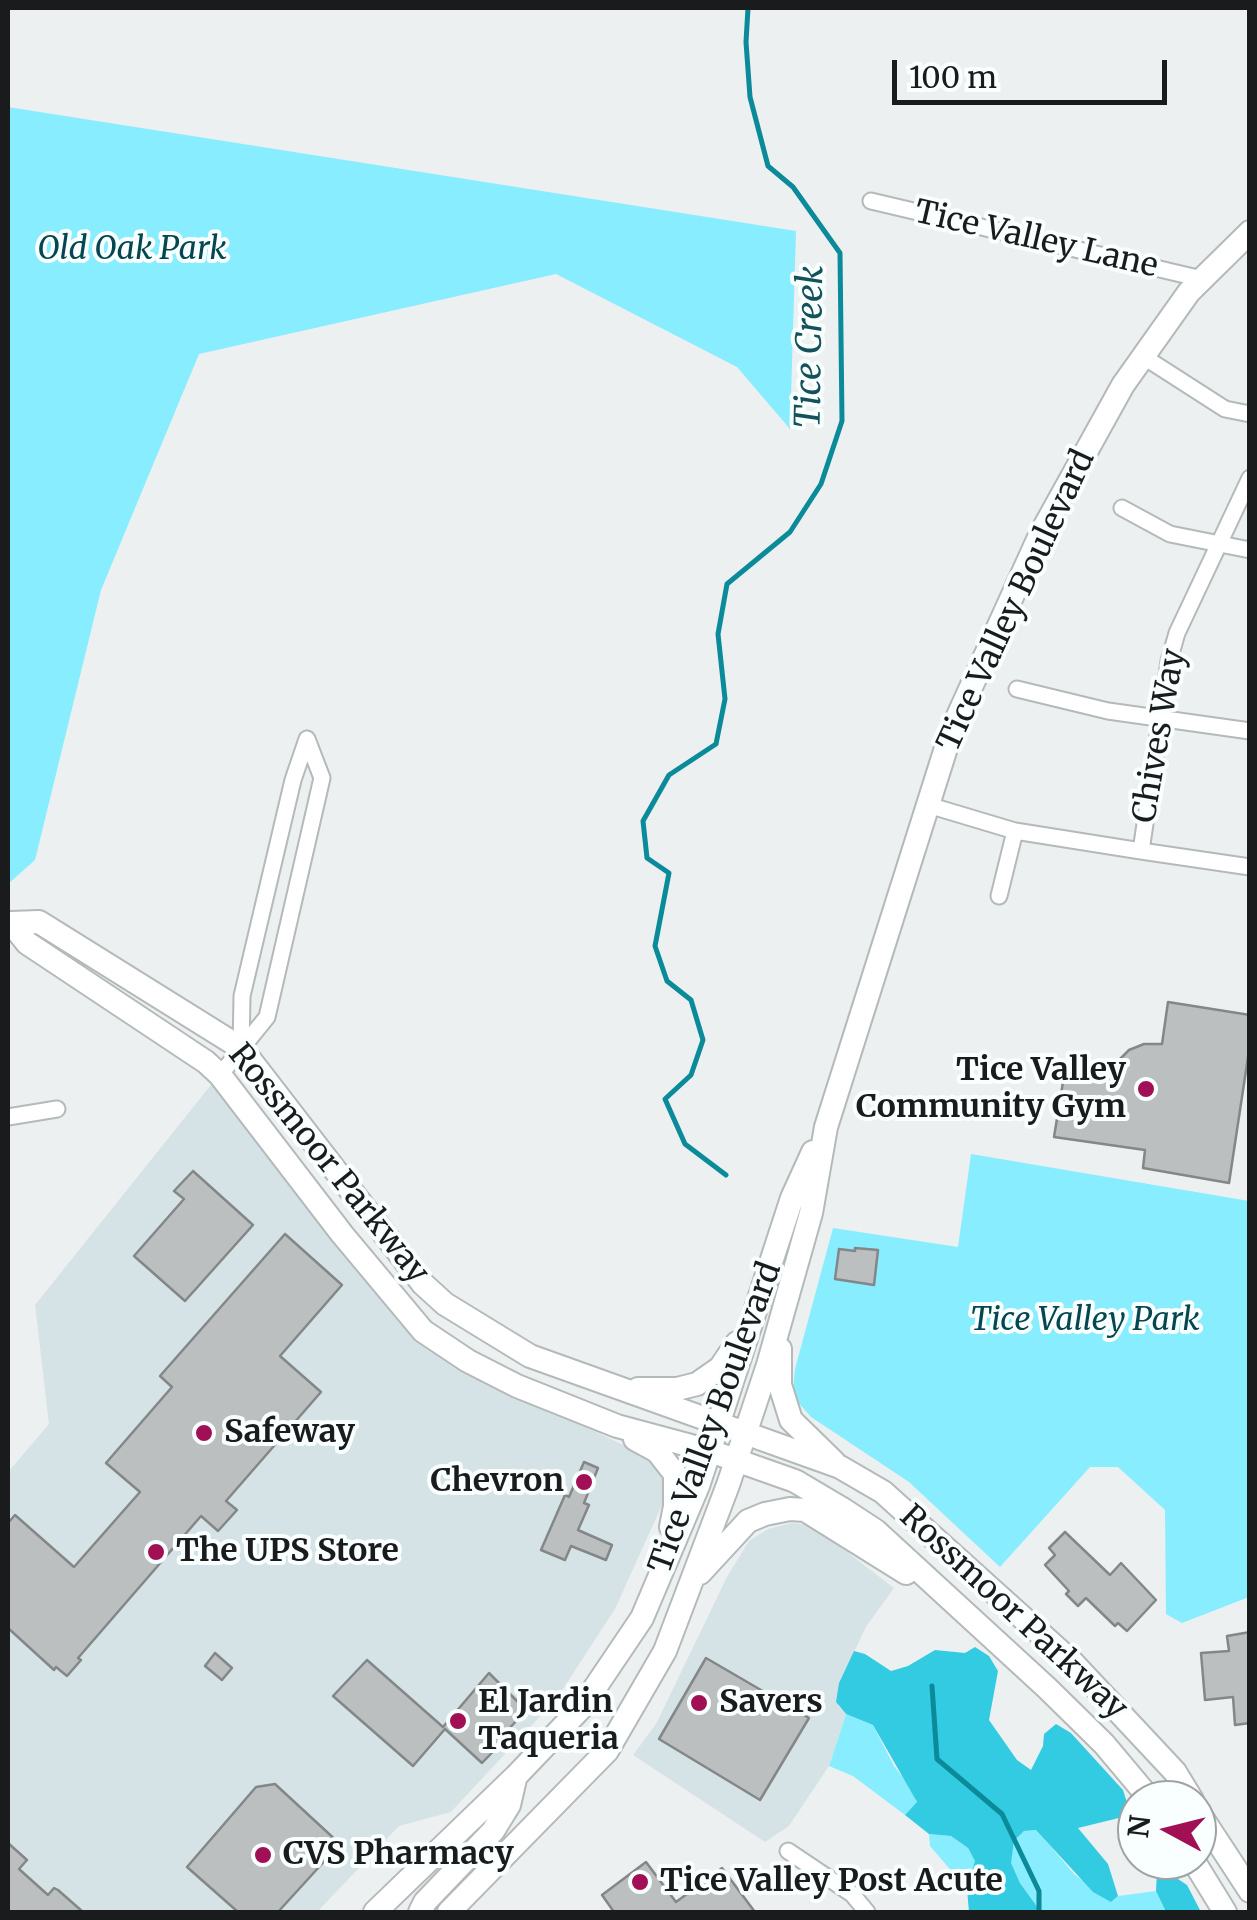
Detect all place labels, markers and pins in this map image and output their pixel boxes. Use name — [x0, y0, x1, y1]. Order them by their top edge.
place label: Tice Valley Community Gym — [856, 1052, 1126, 1127]
marker: Tice Valley Community Gym — [1135, 1078, 1157, 1100]
place label: Safeway — [224, 1414, 355, 1452]
marker: Safeway — [193, 1422, 215, 1444]
place label: Chevron — [430, 1463, 564, 1501]
marker: Chevron — [573, 1471, 595, 1493]
place label: The UPS Store — [176, 1533, 399, 1571]
marker: The UPS Store — [145, 1541, 167, 1563]
place label: El Jardin Taqueria — [478, 1684, 619, 1759]
place label: Savers — [719, 1684, 823, 1722]
marker: Savers — [688, 1692, 710, 1714]
marker: El Jardin Taqueria — [447, 1710, 469, 1732]
place label: CVS Pharmacy — [283, 1836, 514, 1874]
marker: CVS Pharmacy — [252, 1844, 274, 1866]
place label: Tice Valley Post Acute — [660, 1863, 1003, 1901]
marker: Tice Valley Post Acute — [629, 1871, 651, 1893]

